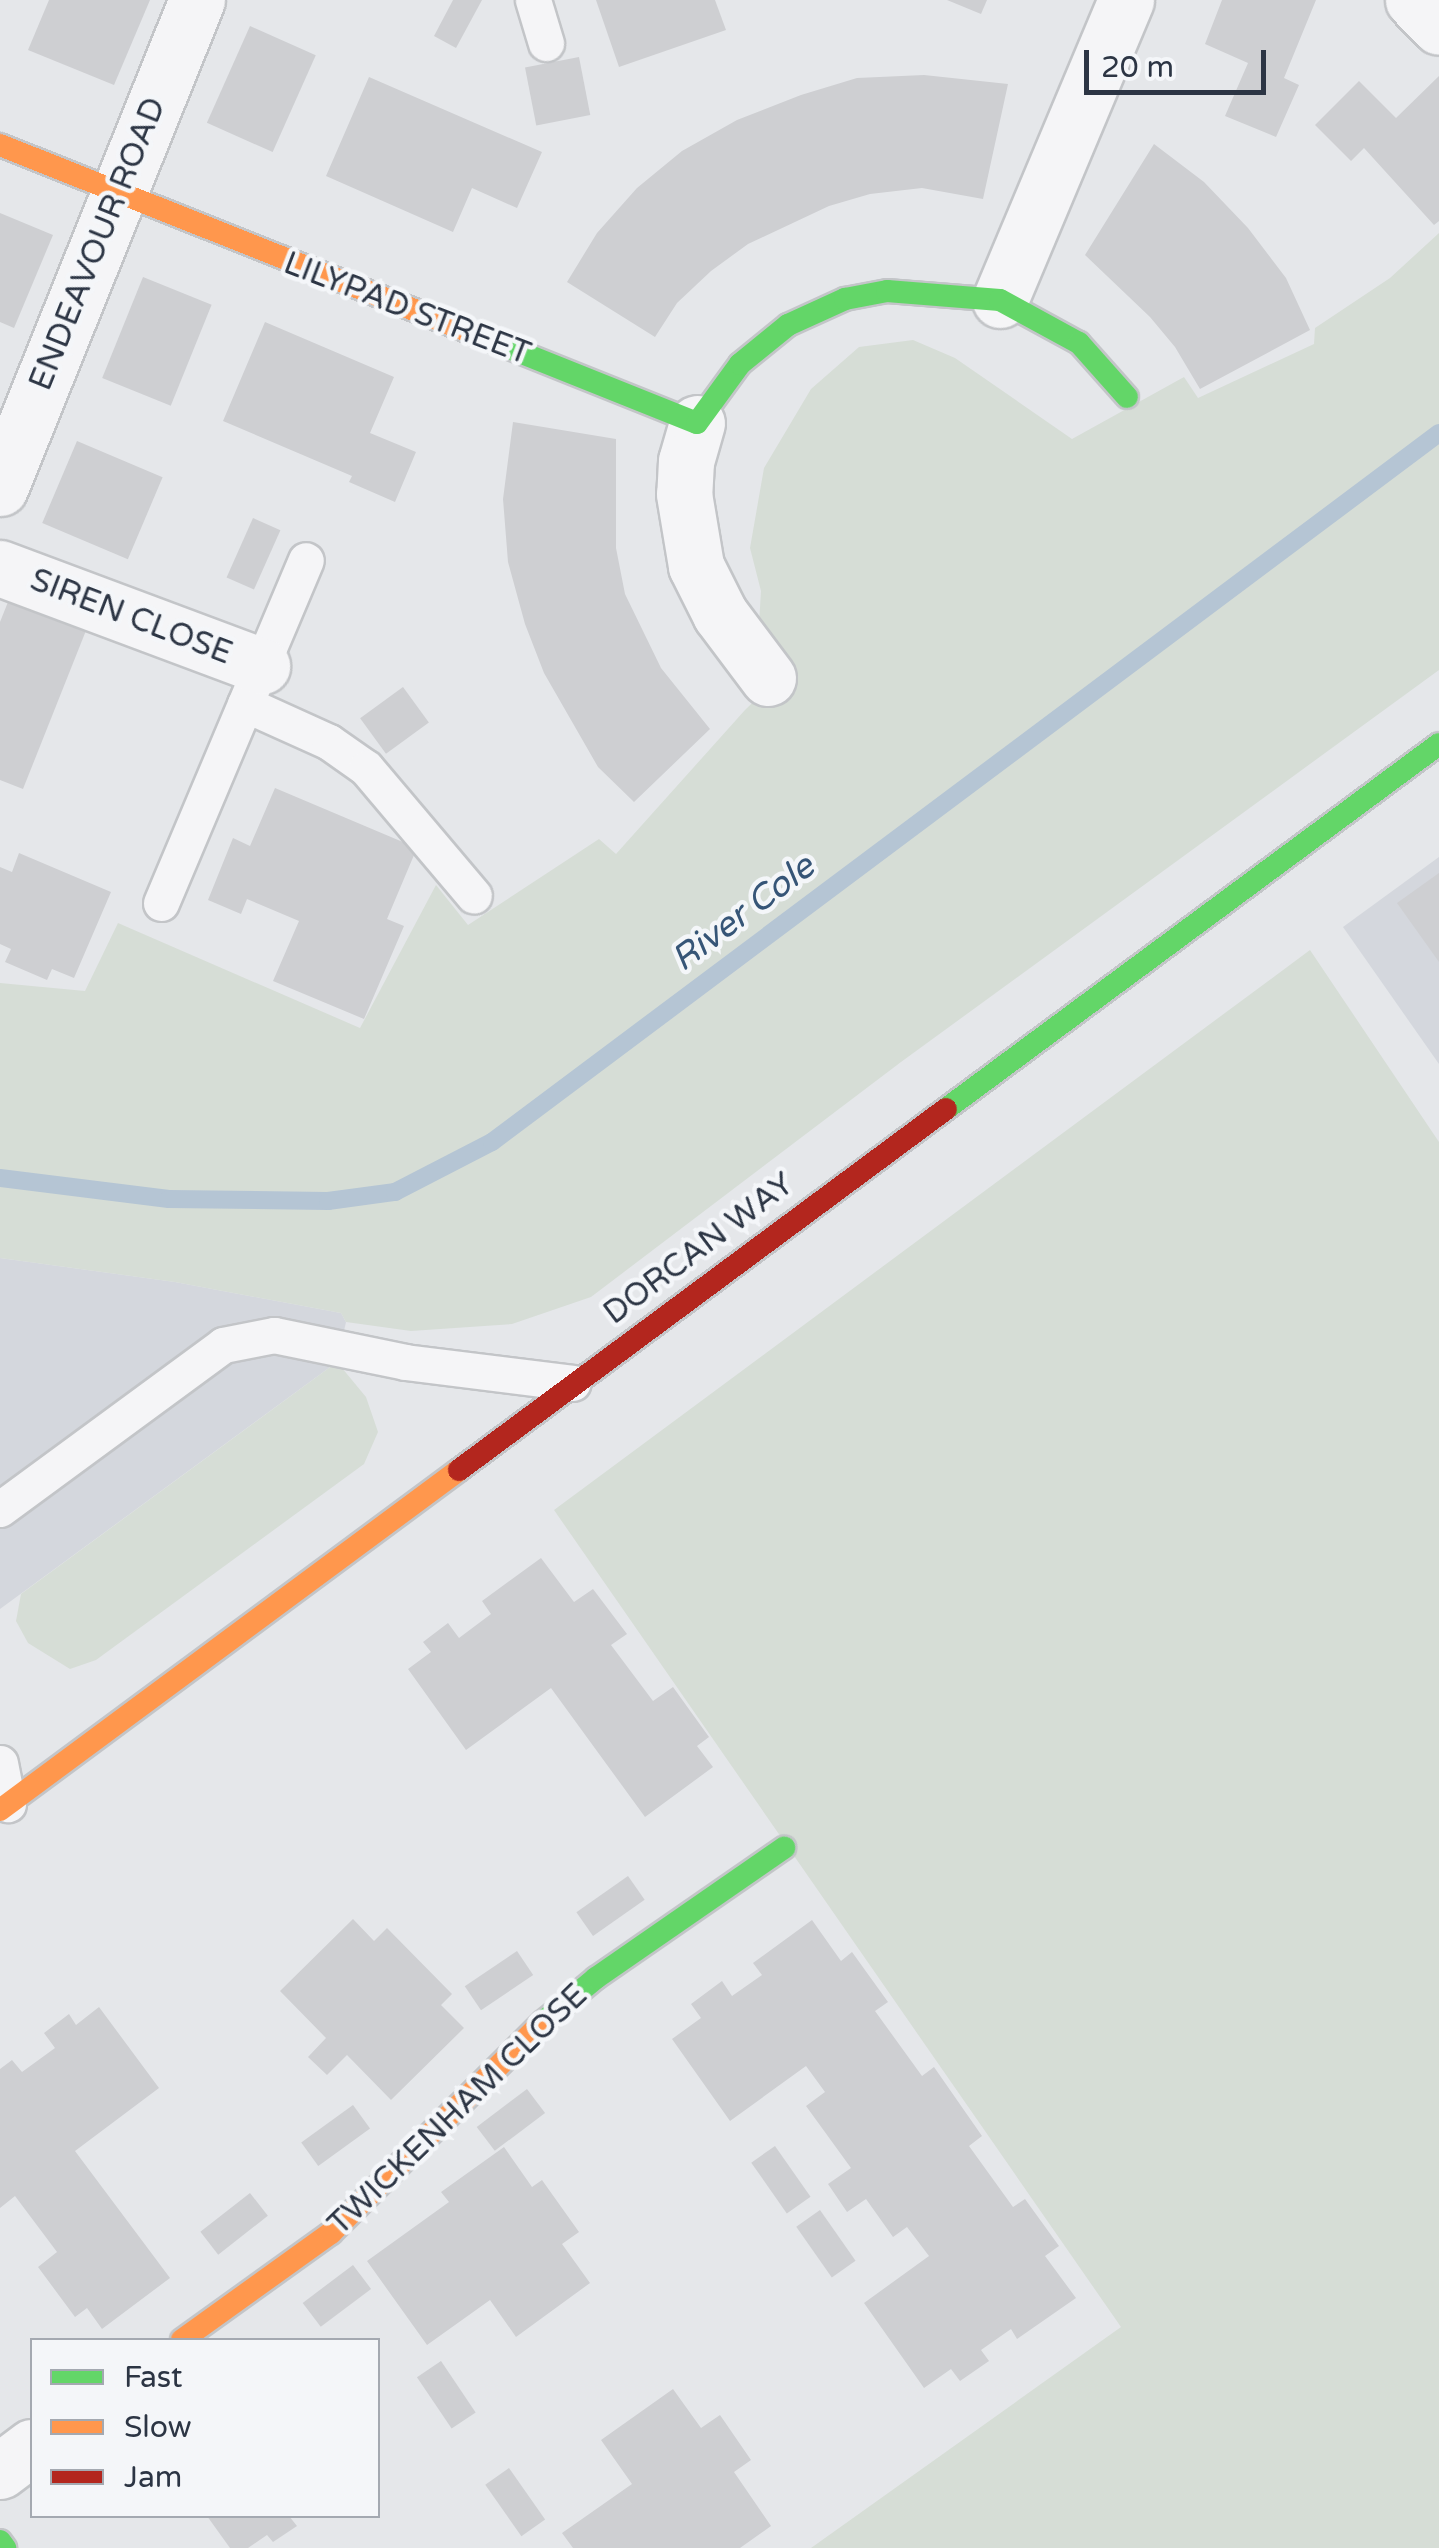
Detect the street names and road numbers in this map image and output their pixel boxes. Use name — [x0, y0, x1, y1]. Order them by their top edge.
street label: ENDEAVOUR ROAD — [22, 92, 174, 396]
street label: LILYPAD STREET — [278, 244, 536, 374]
street label: SIREN CLOSE — [25, 561, 237, 673]
street label: DORCAN WAY — [597, 1165, 801, 1333]
street label: TWICKENHAM CLOSE — [321, 1976, 595, 2244]

